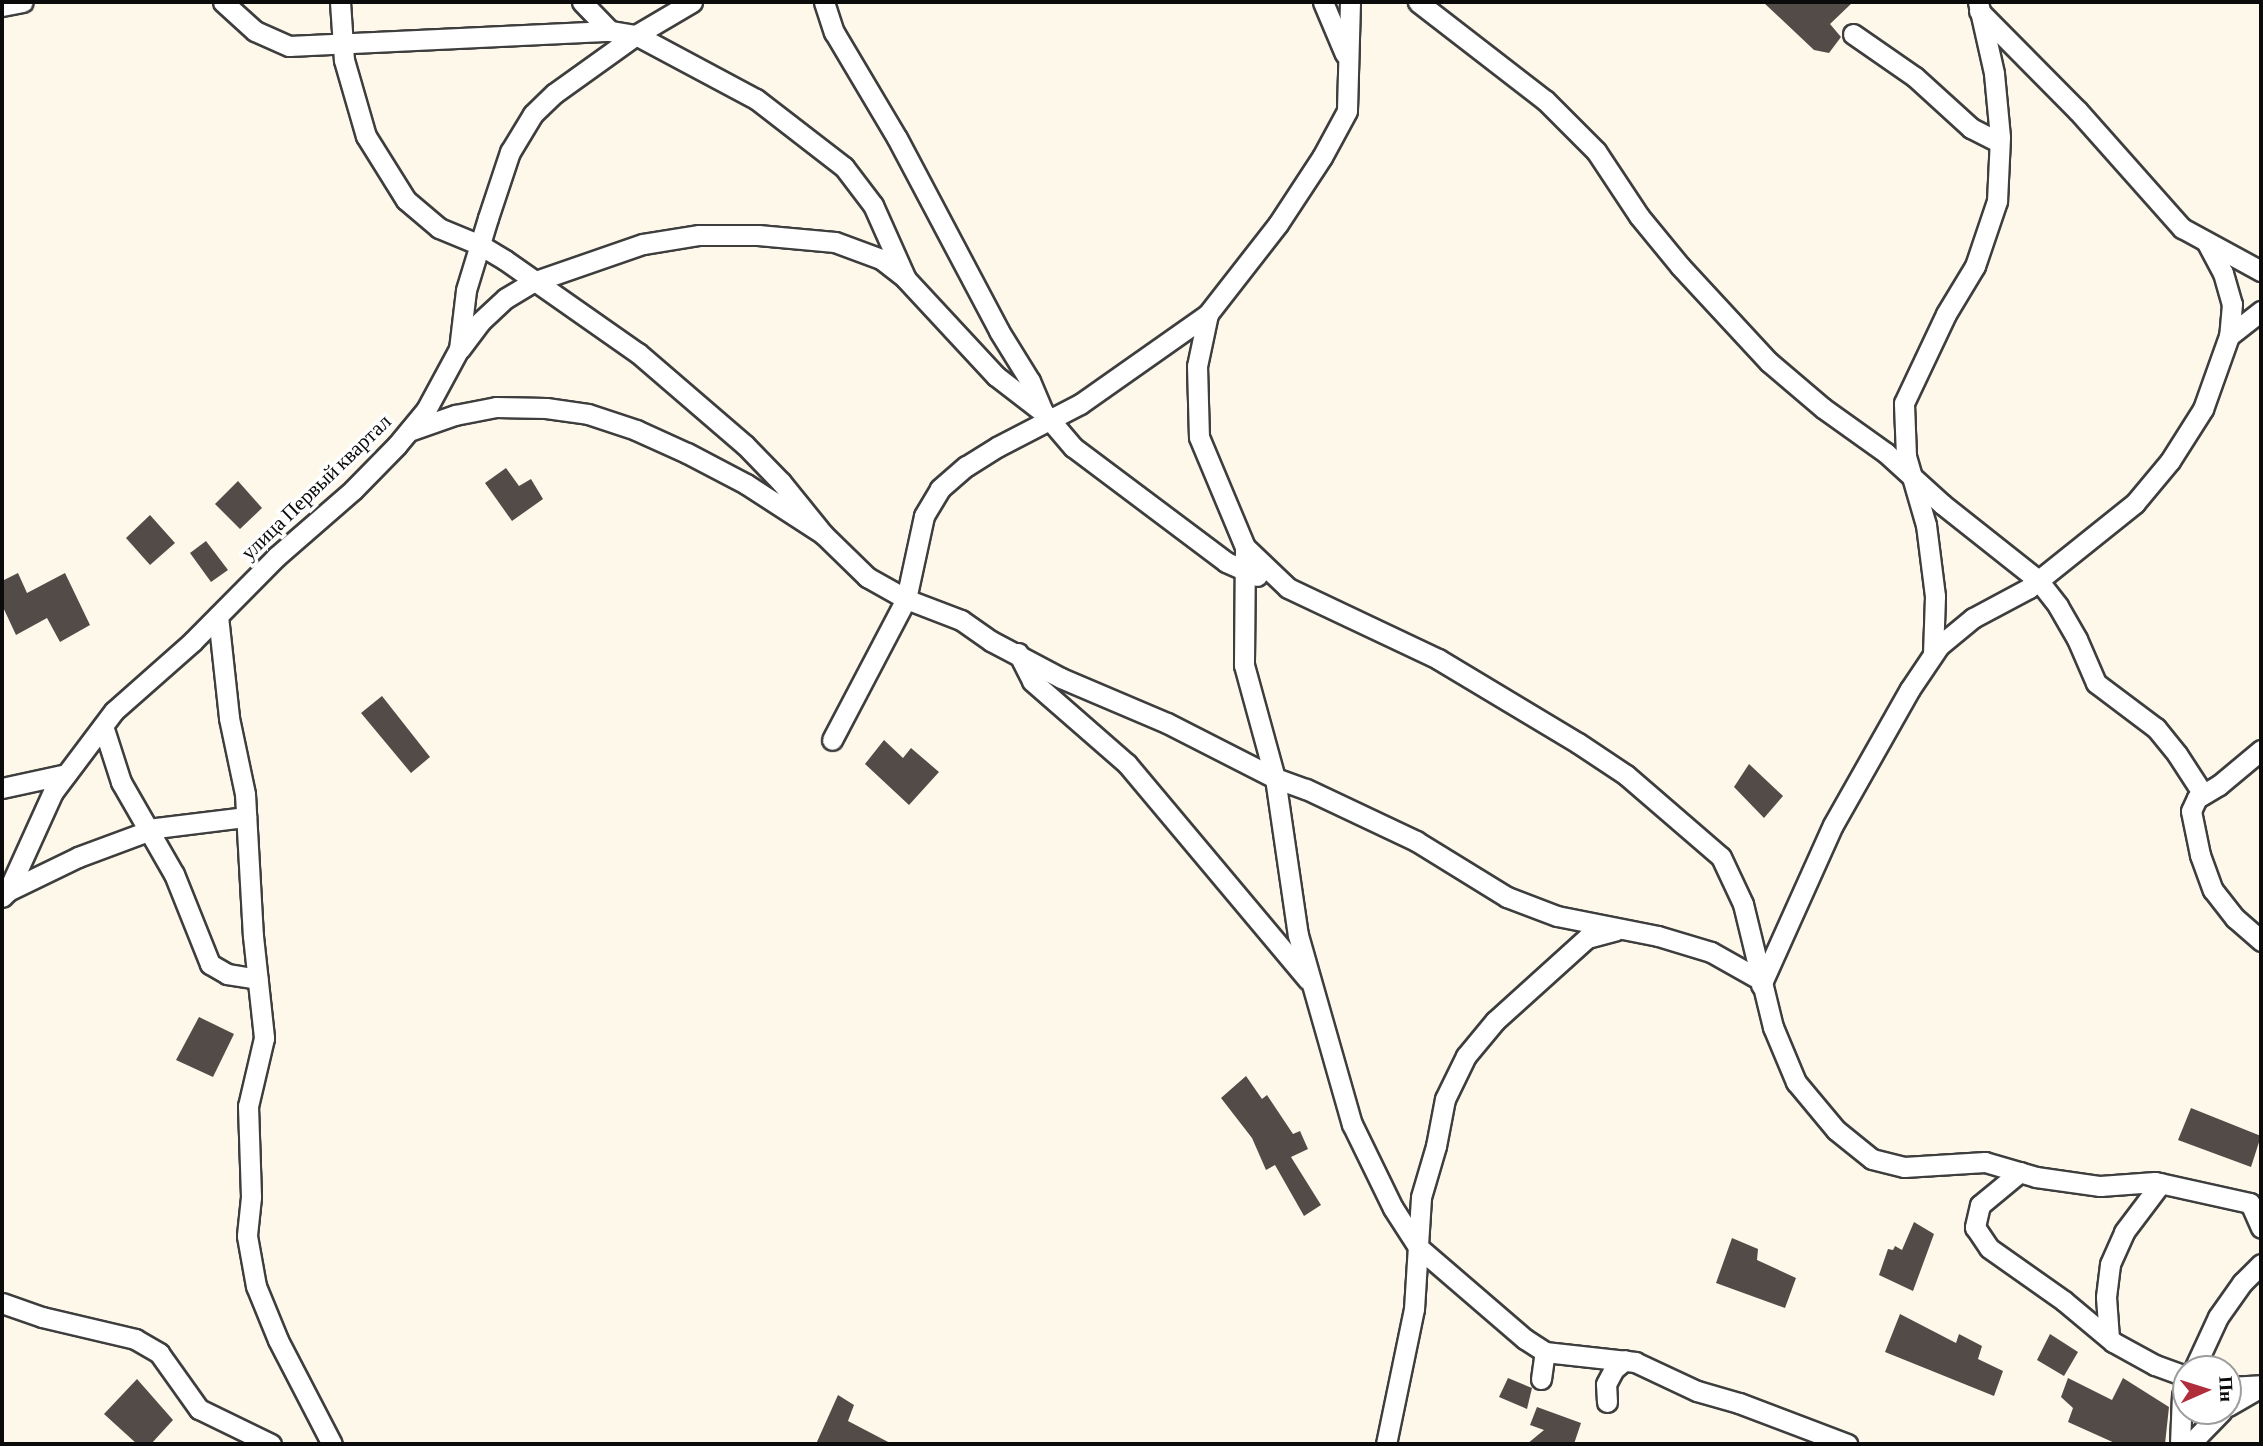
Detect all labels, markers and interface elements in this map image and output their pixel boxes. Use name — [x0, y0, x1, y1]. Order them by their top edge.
street label: улица Первый квартал — [236, 409, 396, 565]
north arrow — [2172, 1355, 2242, 1425]
text: Пн — [2215, 1376, 2238, 1402]

